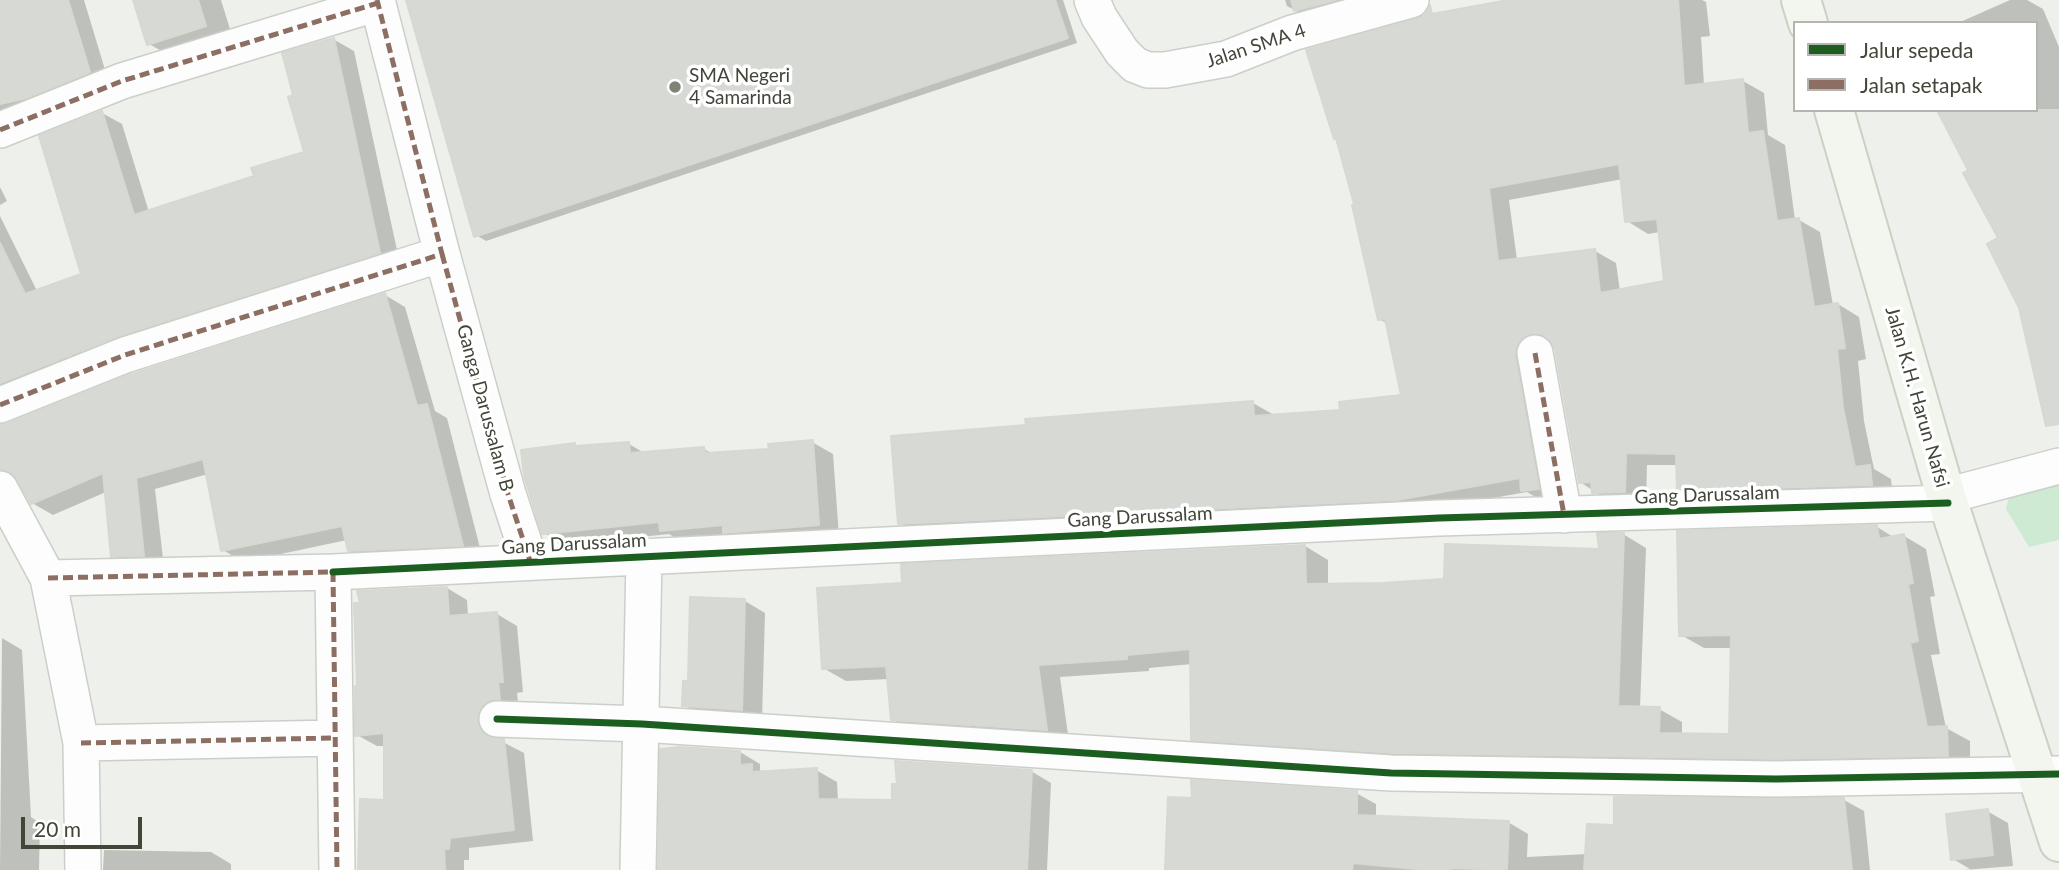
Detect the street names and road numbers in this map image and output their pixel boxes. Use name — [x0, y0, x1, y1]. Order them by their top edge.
street label: Jalan SMA 4 — [1203, 19, 1309, 73]
street label: Jalan K.H. Harun Nafsi — [1880, 304, 1954, 490]
street label: Ganga Darussalam B — [452, 322, 518, 494]
street label: Gang Darussalam — [1634, 481, 1780, 509]
street label: Gang Darussalam — [1067, 502, 1213, 532]
street label: Gang Darussalam — [501, 529, 647, 559]

